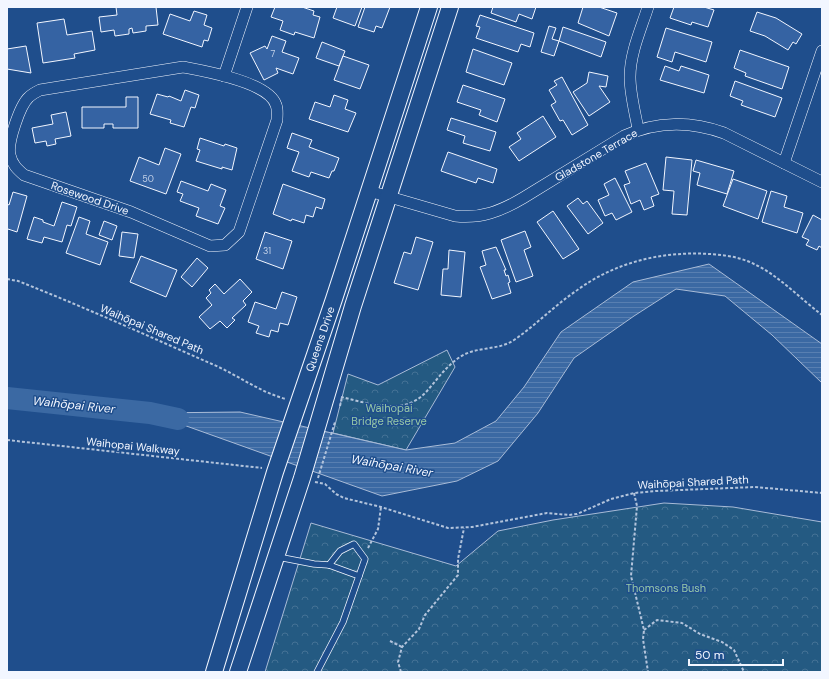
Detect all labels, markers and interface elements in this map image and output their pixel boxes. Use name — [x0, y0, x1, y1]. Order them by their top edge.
house number: 7 — [271, 48, 276, 60]
street label: Gladstone Terrace — [552, 126, 640, 184]
house number: 50 — [142, 173, 154, 185]
street label: Rosewood Drive — [49, 178, 131, 218]
house number: 31 — [263, 245, 271, 257]
street label: Waihōpai Shared Path — [98, 301, 206, 357]
street label: Queens Drive — [302, 305, 338, 373]
water label: Waihōpai River — [32, 393, 117, 417]
park label: Waihopai Bridge Reserve — [351, 401, 427, 428]
street label: Waihopai Walkway — [85, 434, 181, 458]
water label: Waihōpai River — [350, 451, 435, 481]
street label: Waihōpai Shared Path — [637, 472, 749, 492]
park label: Thomsons Bush — [626, 581, 706, 595]
scale bar — [689, 641, 783, 667]
text: 50 m — [695, 647, 724, 663]

